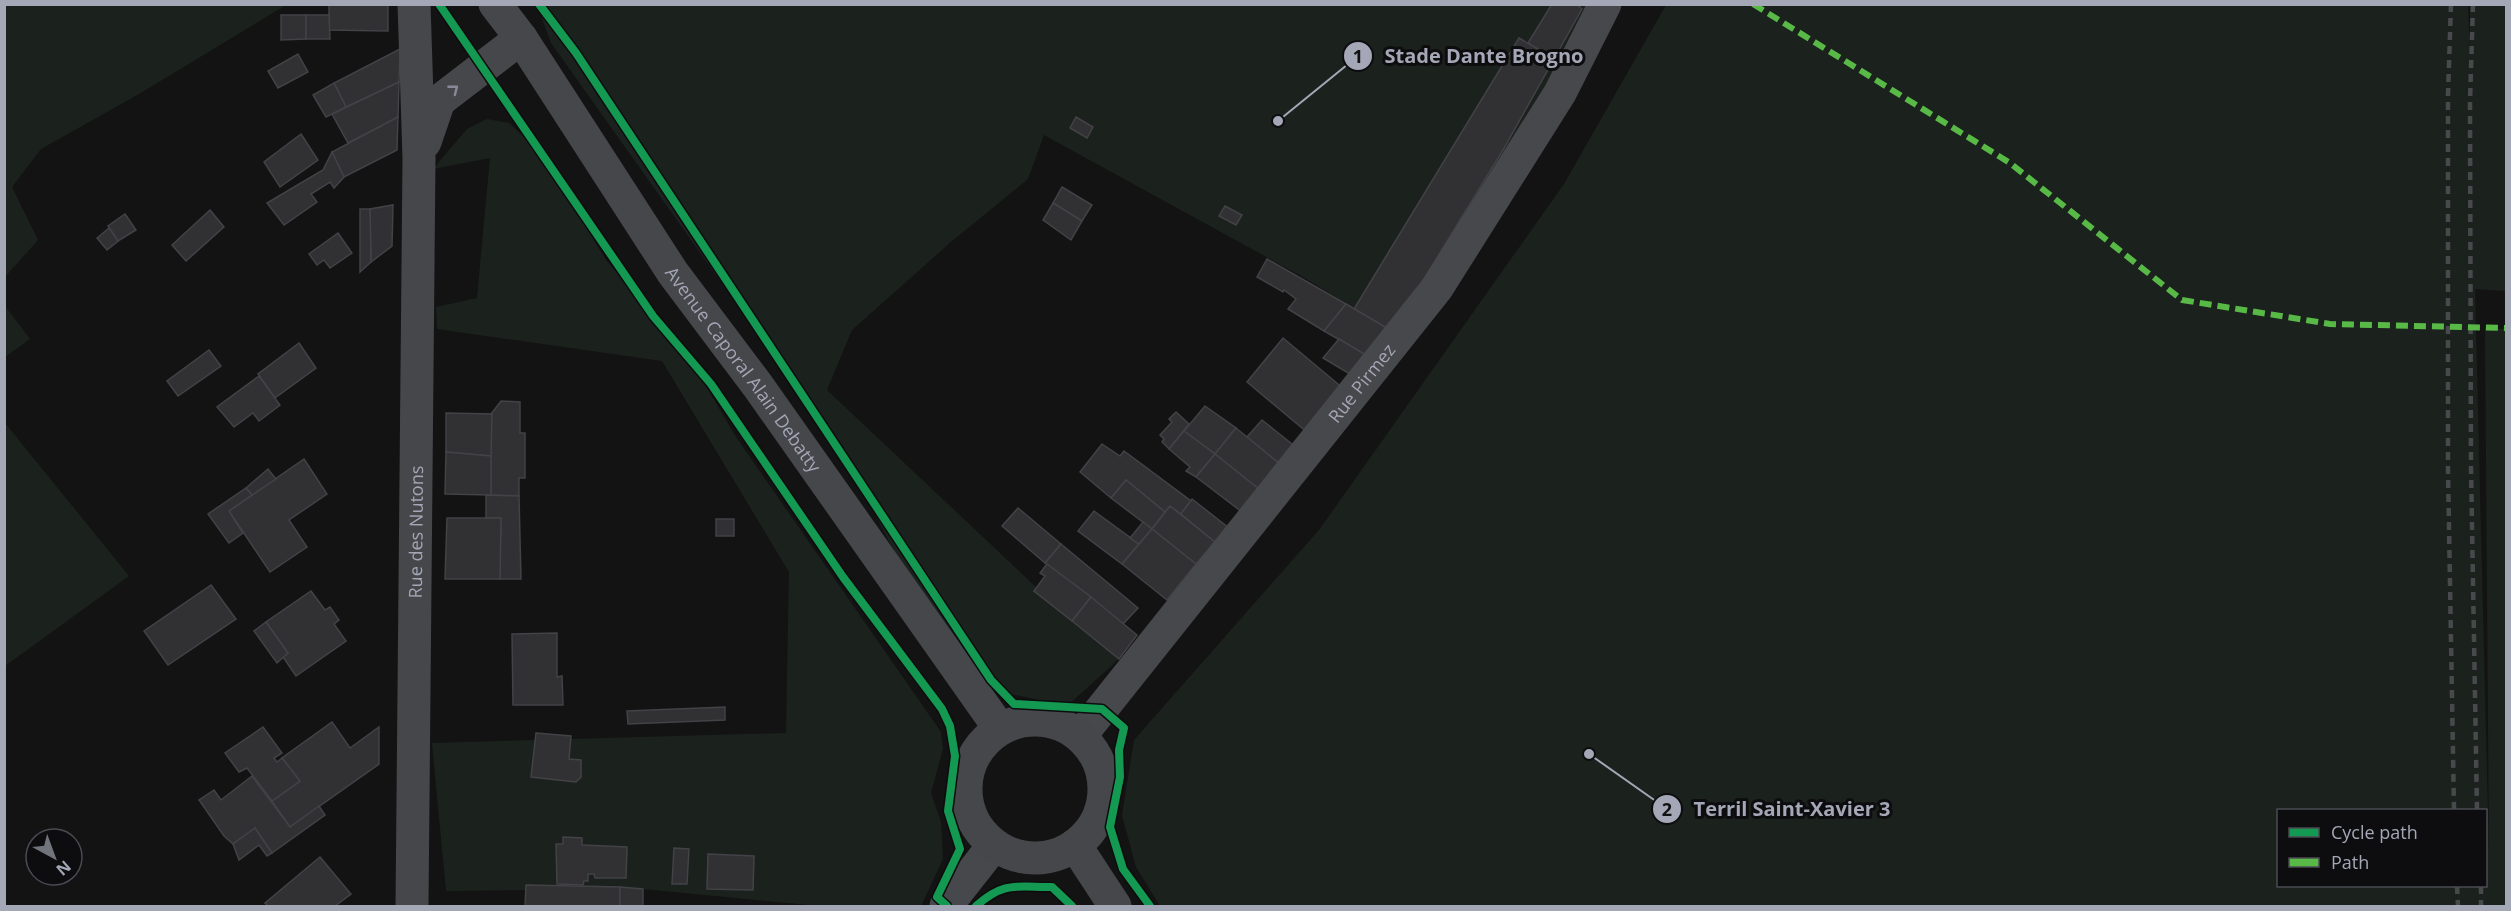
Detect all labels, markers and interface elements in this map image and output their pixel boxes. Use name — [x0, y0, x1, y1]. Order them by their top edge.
callout: Stade Dante Brogno — [1343, 37, 1596, 75]
text: Stade Dante Brogno — [1385, 42, 1583, 69]
text: 1 — [1353, 44, 1363, 68]
one-way arrow — [447, 85, 458, 96]
street label: Avenue Caporal Alain Debatty — [660, 261, 828, 478]
street label: Rue Pirmez — [1322, 338, 1400, 428]
street label: Rue des Nutons — [403, 465, 428, 599]
callout: Terril Saint-Xavier 3 — [1652, 790, 1903, 828]
text: Terril Saint-Xavier 3 — [1694, 795, 1890, 822]
text: 2 — [1662, 797, 1672, 821]
legend — [2277, 809, 2487, 887]
text: Cycle path — [2331, 820, 2418, 844]
north arrow — [24, 827, 84, 887]
text: Path — [2331, 850, 2369, 874]
text: N — [52, 856, 76, 881]

